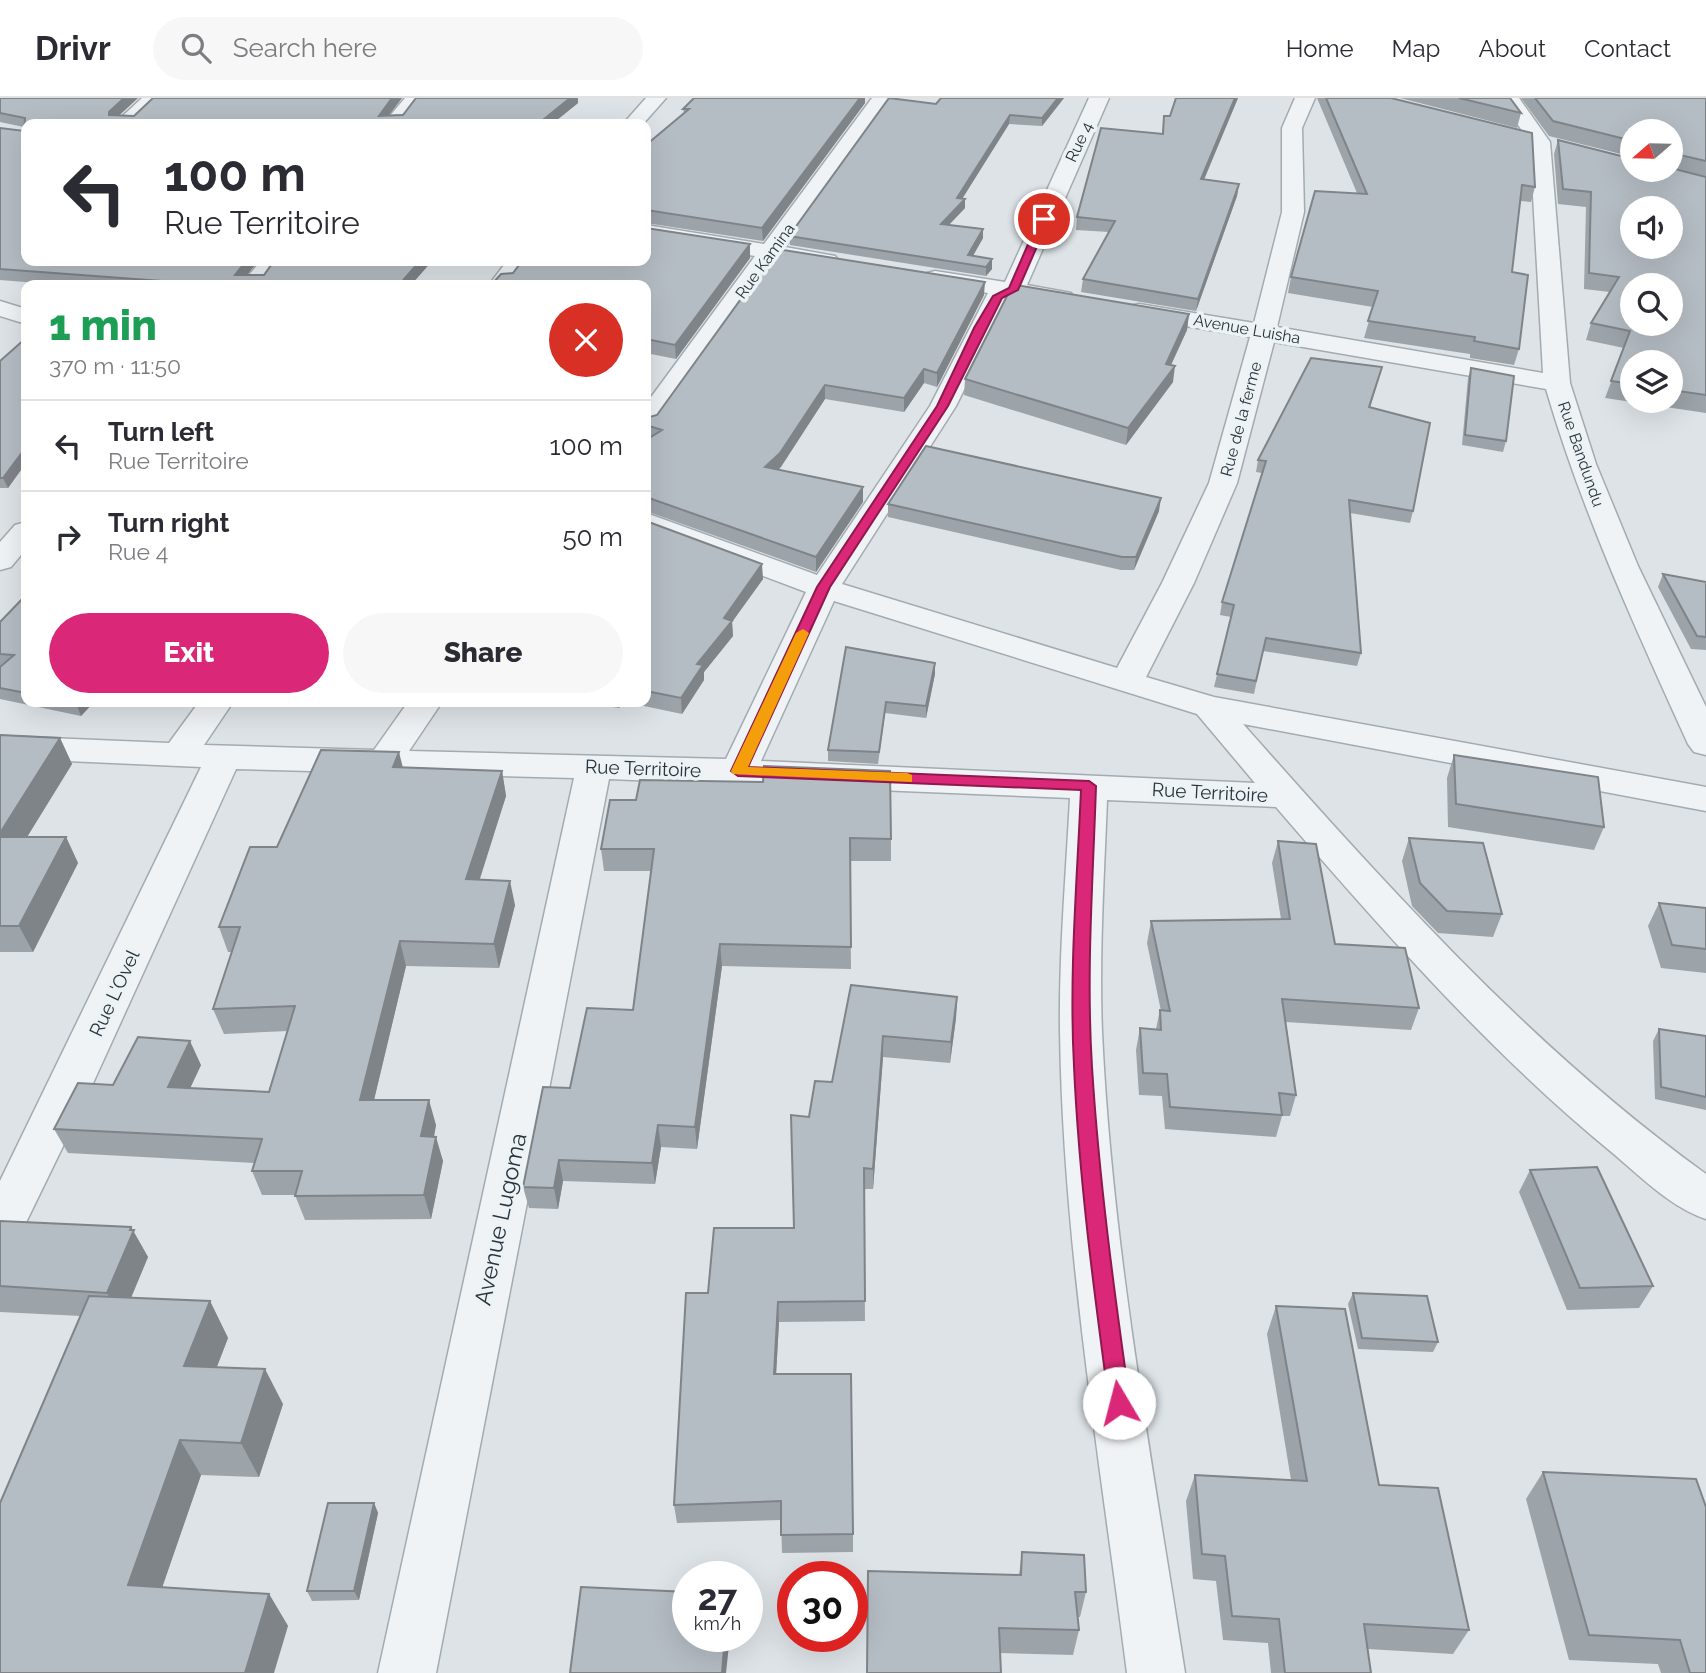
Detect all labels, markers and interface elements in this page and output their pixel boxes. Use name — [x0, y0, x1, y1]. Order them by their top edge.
search box — [153, 17, 643, 80]
text: Drivr — [35, 29, 111, 68]
icon: search — [177, 29, 215, 67]
text: Search here — [233, 33, 377, 63]
text: Home — [1286, 34, 1354, 63]
text: Map — [1392, 34, 1440, 63]
text: About — [1478, 34, 1546, 63]
text: Contact — [1584, 34, 1671, 63]
street label: Rue 4 — [1062, 119, 1097, 165]
north arrow — [1620, 119, 1684, 182]
map controls — [1620, 119, 1683, 413]
text: 100 m — [164, 145, 306, 202]
icon: left — [49, 147, 140, 238]
pin — [1014, 189, 1074, 249]
button: sound — [1620, 196, 1683, 259]
icon: arrive — [1025, 200, 1063, 238]
text: Rue Territoire — [164, 204, 360, 241]
street label: Rue Kamina — [731, 220, 799, 302]
button: search — [1620, 273, 1683, 336]
text: 1 min — [49, 301, 157, 350]
button: close — [549, 303, 623, 377]
street label: Avenue Luisha — [1192, 310, 1302, 348]
button: layers — [1620, 350, 1683, 413]
text: 370 m · 11:50 — [49, 352, 181, 379]
street label: Rue de la ferme — [1217, 360, 1265, 478]
street label: Rue Bandundu — [1554, 399, 1608, 509]
text: Turn left — [108, 417, 214, 447]
icon: left — [49, 427, 87, 465]
text: 100 m — [550, 431, 623, 461]
text: Rue Territoire — [108, 447, 249, 474]
text: Turn right — [108, 508, 229, 538]
icon: right — [49, 518, 87, 556]
text: 50 m — [562, 522, 623, 552]
text: Rue 4 — [108, 538, 168, 565]
button: Exit — [49, 613, 329, 693]
button: Share — [343, 613, 623, 693]
street label: Rue Territoire — [585, 755, 701, 781]
street label: Rue Territoire — [1151, 778, 1269, 806]
street label: Rue L'Ovel — [84, 946, 144, 1040]
street label: Avenue Lugoma — [469, 1131, 531, 1307]
position arrow — [1082, 1366, 1156, 1440]
speed limit sign: 30 — [777, 1561, 868, 1652]
text: 27 — [698, 1577, 737, 1618]
text: km/h — [694, 1613, 741, 1634]

